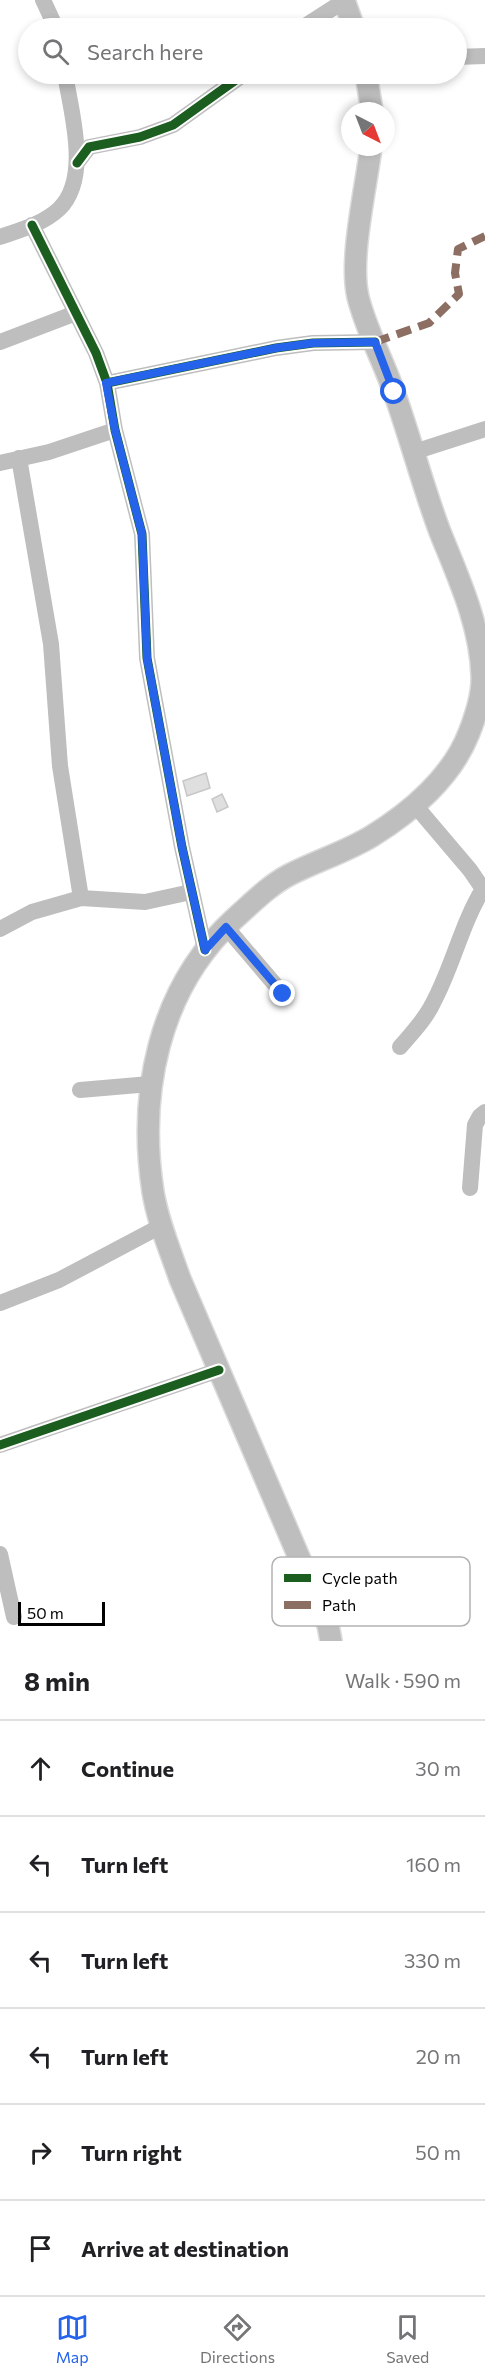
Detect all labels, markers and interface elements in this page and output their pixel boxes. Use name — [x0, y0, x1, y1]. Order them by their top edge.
search box — [18, 18, 467, 84]
icon: search — [39, 35, 72, 68]
text: Search here — [87, 38, 203, 65]
north arrow — [341, 102, 395, 156]
route start — [380, 378, 406, 404]
route end — [269, 980, 295, 1006]
legend — [272, 1557, 470, 1626]
text: Cycle path — [322, 1568, 398, 1587]
text: Path — [322, 1595, 356, 1614]
scale bar — [18, 1599, 105, 1626]
text: 50 m — [27, 1603, 64, 1622]
text: 8 min — [24, 1665, 90, 1696]
text: Walk · 590 m — [345, 1668, 461, 1692]
icon: ahead — [24, 1752, 57, 1785]
text: Continue — [81, 1755, 174, 1782]
text: 30 m — [415, 1756, 461, 1780]
icon: left — [24, 1848, 57, 1881]
text: Turn left — [81, 1851, 168, 1878]
text: 160 m — [406, 1852, 461, 1876]
icon: left — [24, 1944, 57, 1977]
text: Turn left — [81, 1947, 168, 1974]
text: 330 m — [404, 1948, 461, 1972]
icon: left — [24, 2040, 57, 2073]
text: Turn left — [81, 2043, 168, 2070]
text: 20 m — [416, 2044, 461, 2068]
icon: right — [24, 2136, 57, 2169]
text: Turn right — [81, 2139, 182, 2166]
text: 50 m — [415, 2140, 461, 2164]
icon: arrive — [24, 2232, 57, 2265]
text: Arrive at destination — [81, 2235, 289, 2262]
tab: Map — [56, 2311, 89, 2366]
tab: Directions — [200, 2311, 275, 2366]
tab: Saved — [386, 2311, 429, 2366]

